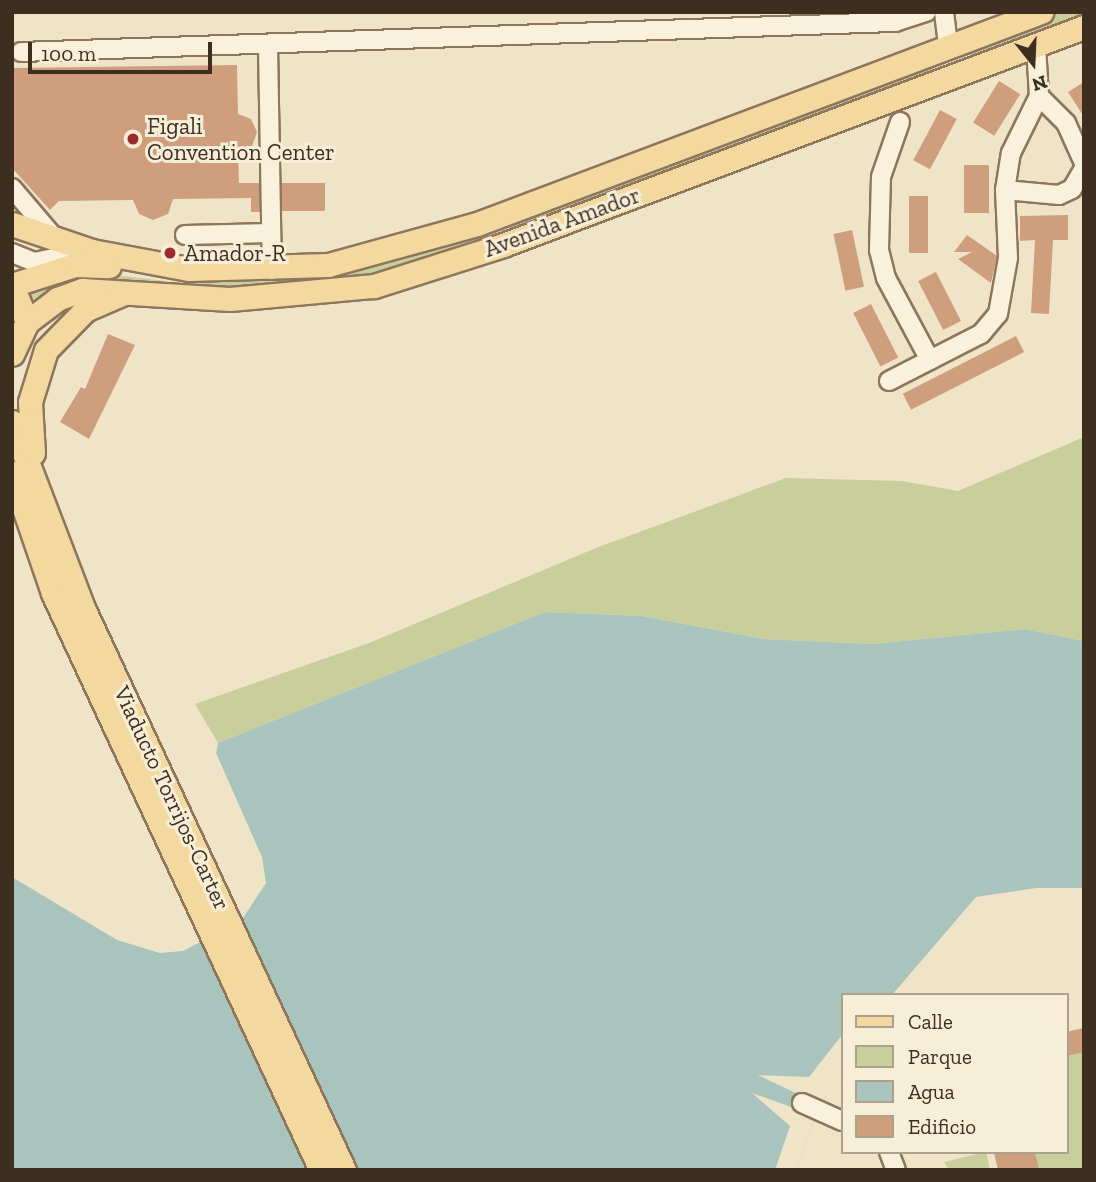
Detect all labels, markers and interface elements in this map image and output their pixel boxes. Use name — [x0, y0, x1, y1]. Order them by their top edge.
scale bar — [32, 28, 215, 72]
north arrow — [998, 28, 1068, 98]
text: 100 m — [41, 41, 96, 66]
text: N — [1029, 70, 1050, 97]
place label: Figali Convention Center — [147, 112, 335, 166]
marker: Figali Convention Center — [125, 131, 141, 147]
street label: Avenida Amador — [480, 181, 644, 263]
place label: Amador-R — [184, 239, 286, 267]
marker: Amador-R — [162, 245, 178, 261]
street label: Viaducto Torrijos-Carter — [108, 681, 236, 915]
legend — [841, 993, 1068, 1154]
text: Calle — [908, 1009, 953, 1034]
text: Parque — [908, 1044, 972, 1069]
text: Agua — [908, 1079, 955, 1104]
text: Edificio — [908, 1114, 976, 1139]

